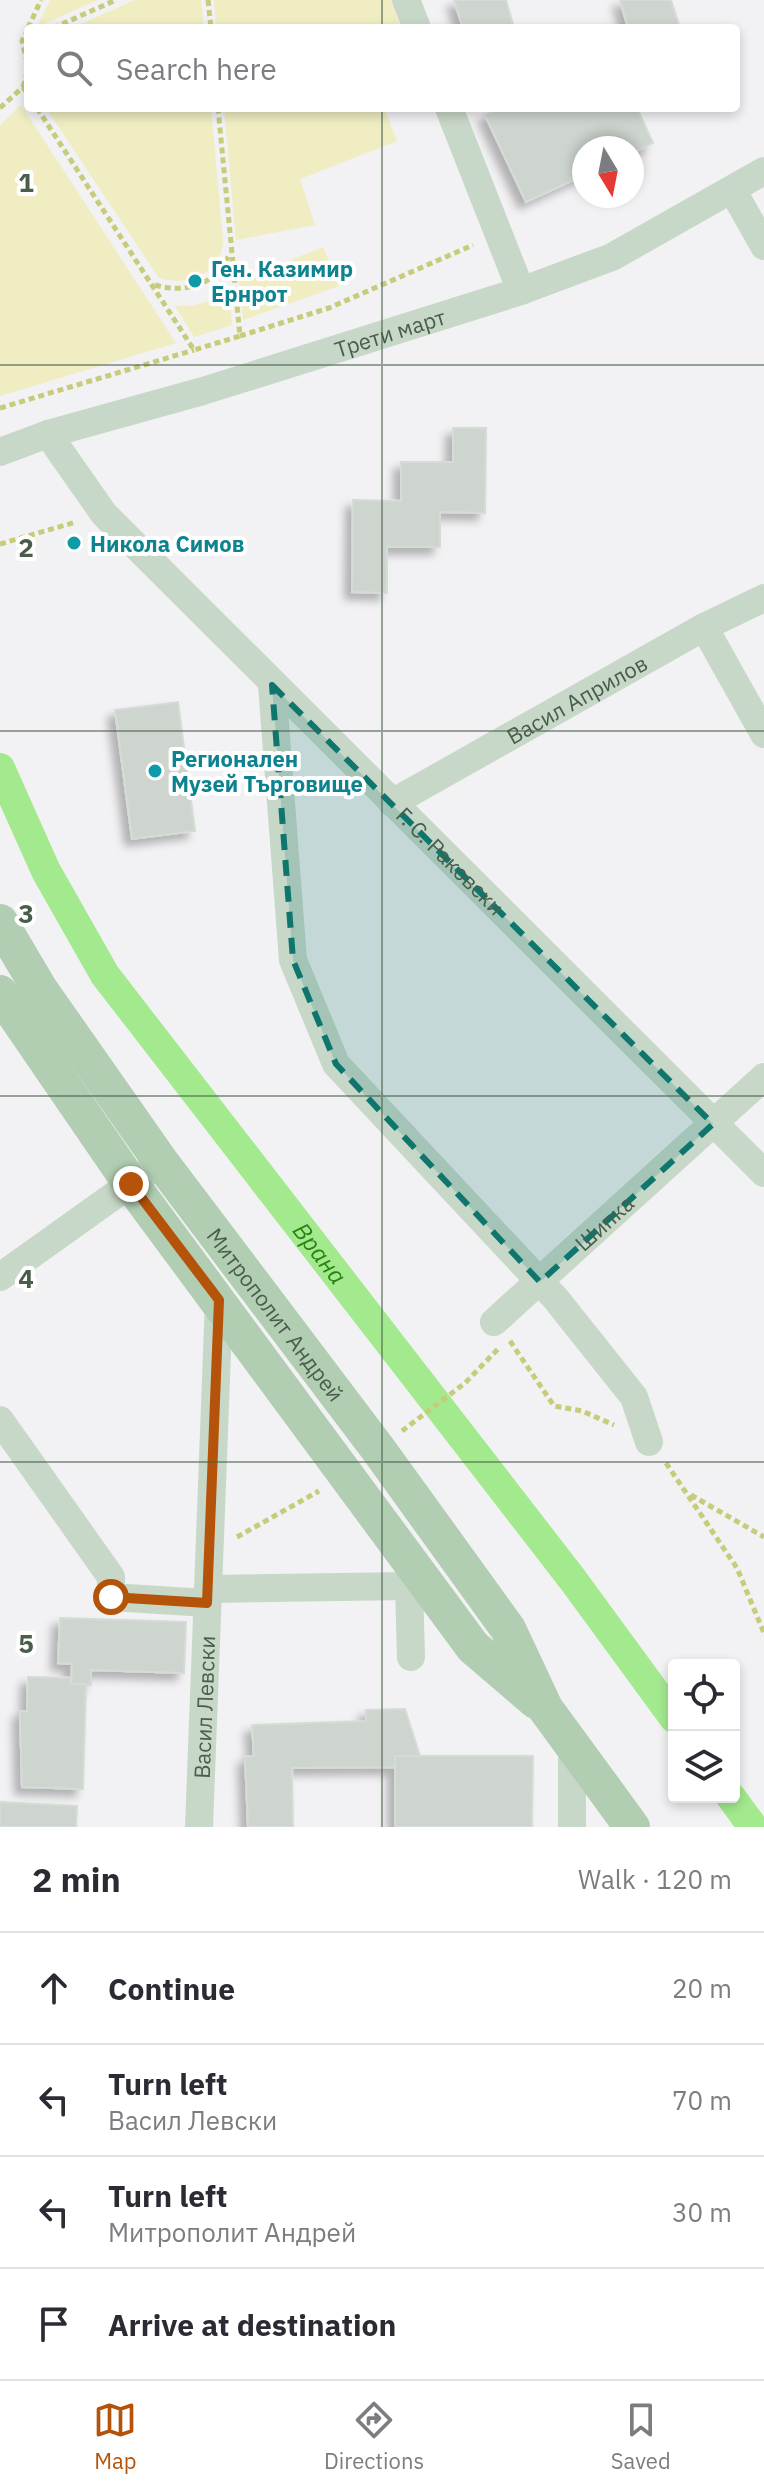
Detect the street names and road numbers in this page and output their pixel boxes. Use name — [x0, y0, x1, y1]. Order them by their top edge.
street label: Трети март — [331, 301, 449, 363]
street label: Васил Априлов — [501, 648, 652, 750]
street label: Г. С. Раковски — [391, 800, 511, 921]
street label: Шипка — [568, 1188, 640, 1257]
street label: Митрополит Андрей — [201, 1222, 351, 1407]
street label: Васил Левски — [186, 1635, 221, 1779]

